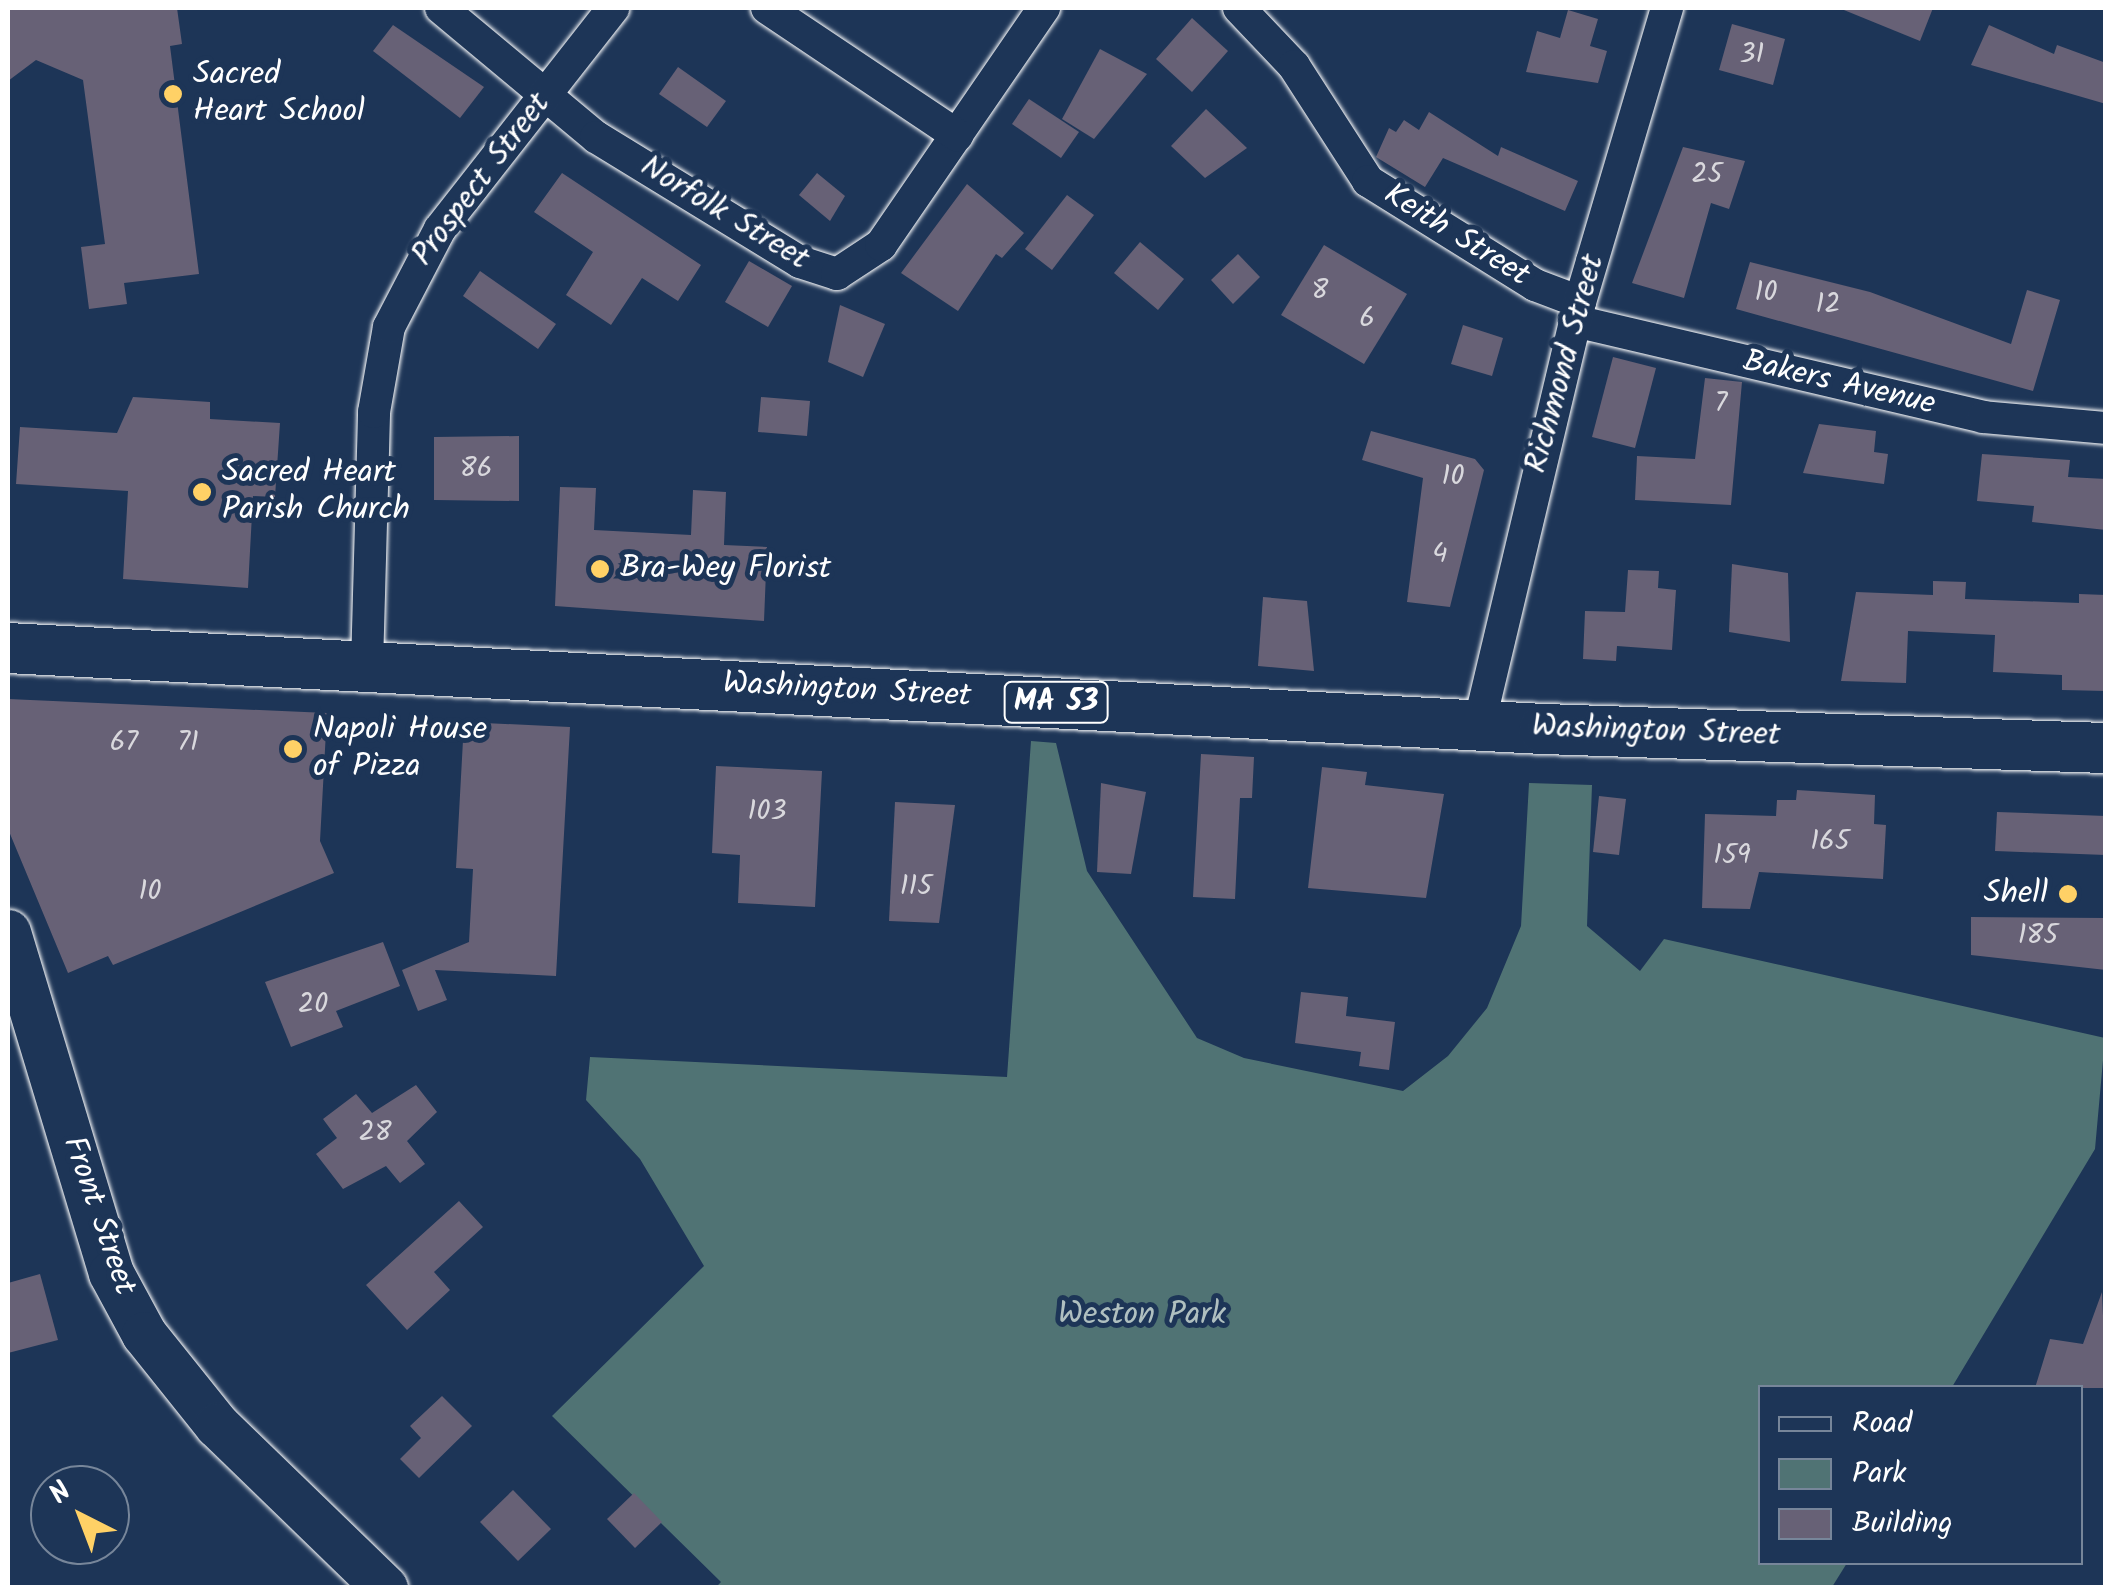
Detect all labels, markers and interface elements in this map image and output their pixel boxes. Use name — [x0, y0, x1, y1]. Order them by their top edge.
house number: 31 — [1740, 38, 1764, 72]
place label: Sacred Heart School — [193, 57, 365, 132]
marker: Sacred Heart School — [162, 83, 184, 105]
street label: Prospect Street — [405, 86, 559, 274]
street label: Norfolk Street — [633, 149, 815, 279]
house number: 25 — [1691, 158, 1723, 192]
street label: Keith Street — [1376, 176, 1536, 296]
street label: Richmond Street — [1518, 251, 1614, 477]
house number: 8 — [1312, 274, 1328, 308]
house number: 10 — [1755, 276, 1777, 310]
house number: 12 — [1815, 288, 1841, 322]
house number: 6 — [1359, 302, 1375, 336]
street label: Bakers Avenue — [1739, 343, 1939, 425]
house number: 7 — [1715, 387, 1727, 421]
house number: 86 — [460, 452, 492, 486]
place label: Sacred Heart Parish Church — [222, 455, 410, 530]
house number: 10 — [1442, 460, 1464, 494]
marker: Sacred Heart Parish Church — [191, 481, 213, 503]
house number: 4 — [1432, 538, 1448, 572]
place label: Bra-Wey Florist — [620, 550, 831, 588]
marker: Bra-Wey Florist — [589, 558, 611, 580]
street label: Washington Street — [722, 665, 972, 717]
road number: MA 53 — [1004, 677, 1108, 727]
street label: Washington Street — [1531, 708, 1781, 756]
place label: Napoli House of Pizza — [313, 712, 487, 787]
house number: 67 — [110, 726, 138, 760]
house number: 71 — [177, 726, 199, 760]
marker: Napoli House of Pizza — [282, 738, 304, 760]
house number: 103 — [748, 795, 786, 829]
house number: 165 — [1810, 825, 1850, 859]
house number: 159 — [1713, 839, 1751, 873]
house number: 115 — [900, 870, 932, 904]
house number: 10 — [139, 875, 161, 909]
place label: Shell — [1984, 875, 2048, 913]
marker: Shell — [2057, 883, 2079, 905]
house number: 185 — [2018, 919, 2058, 953]
house number: 20 — [298, 988, 328, 1022]
house number: 28 — [358, 1116, 392, 1150]
street label: Front Street — [53, 1132, 143, 1300]
park label: Weston Park — [1058, 1296, 1226, 1334]
legend — [1758, 1385, 2083, 1565]
text: Road — [1852, 1400, 1912, 1448]
text: Park — [1852, 1450, 1906, 1498]
north arrow — [30, 1465, 130, 1565]
text: N — [39, 1471, 83, 1516]
text: Building — [1852, 1500, 1952, 1548]

